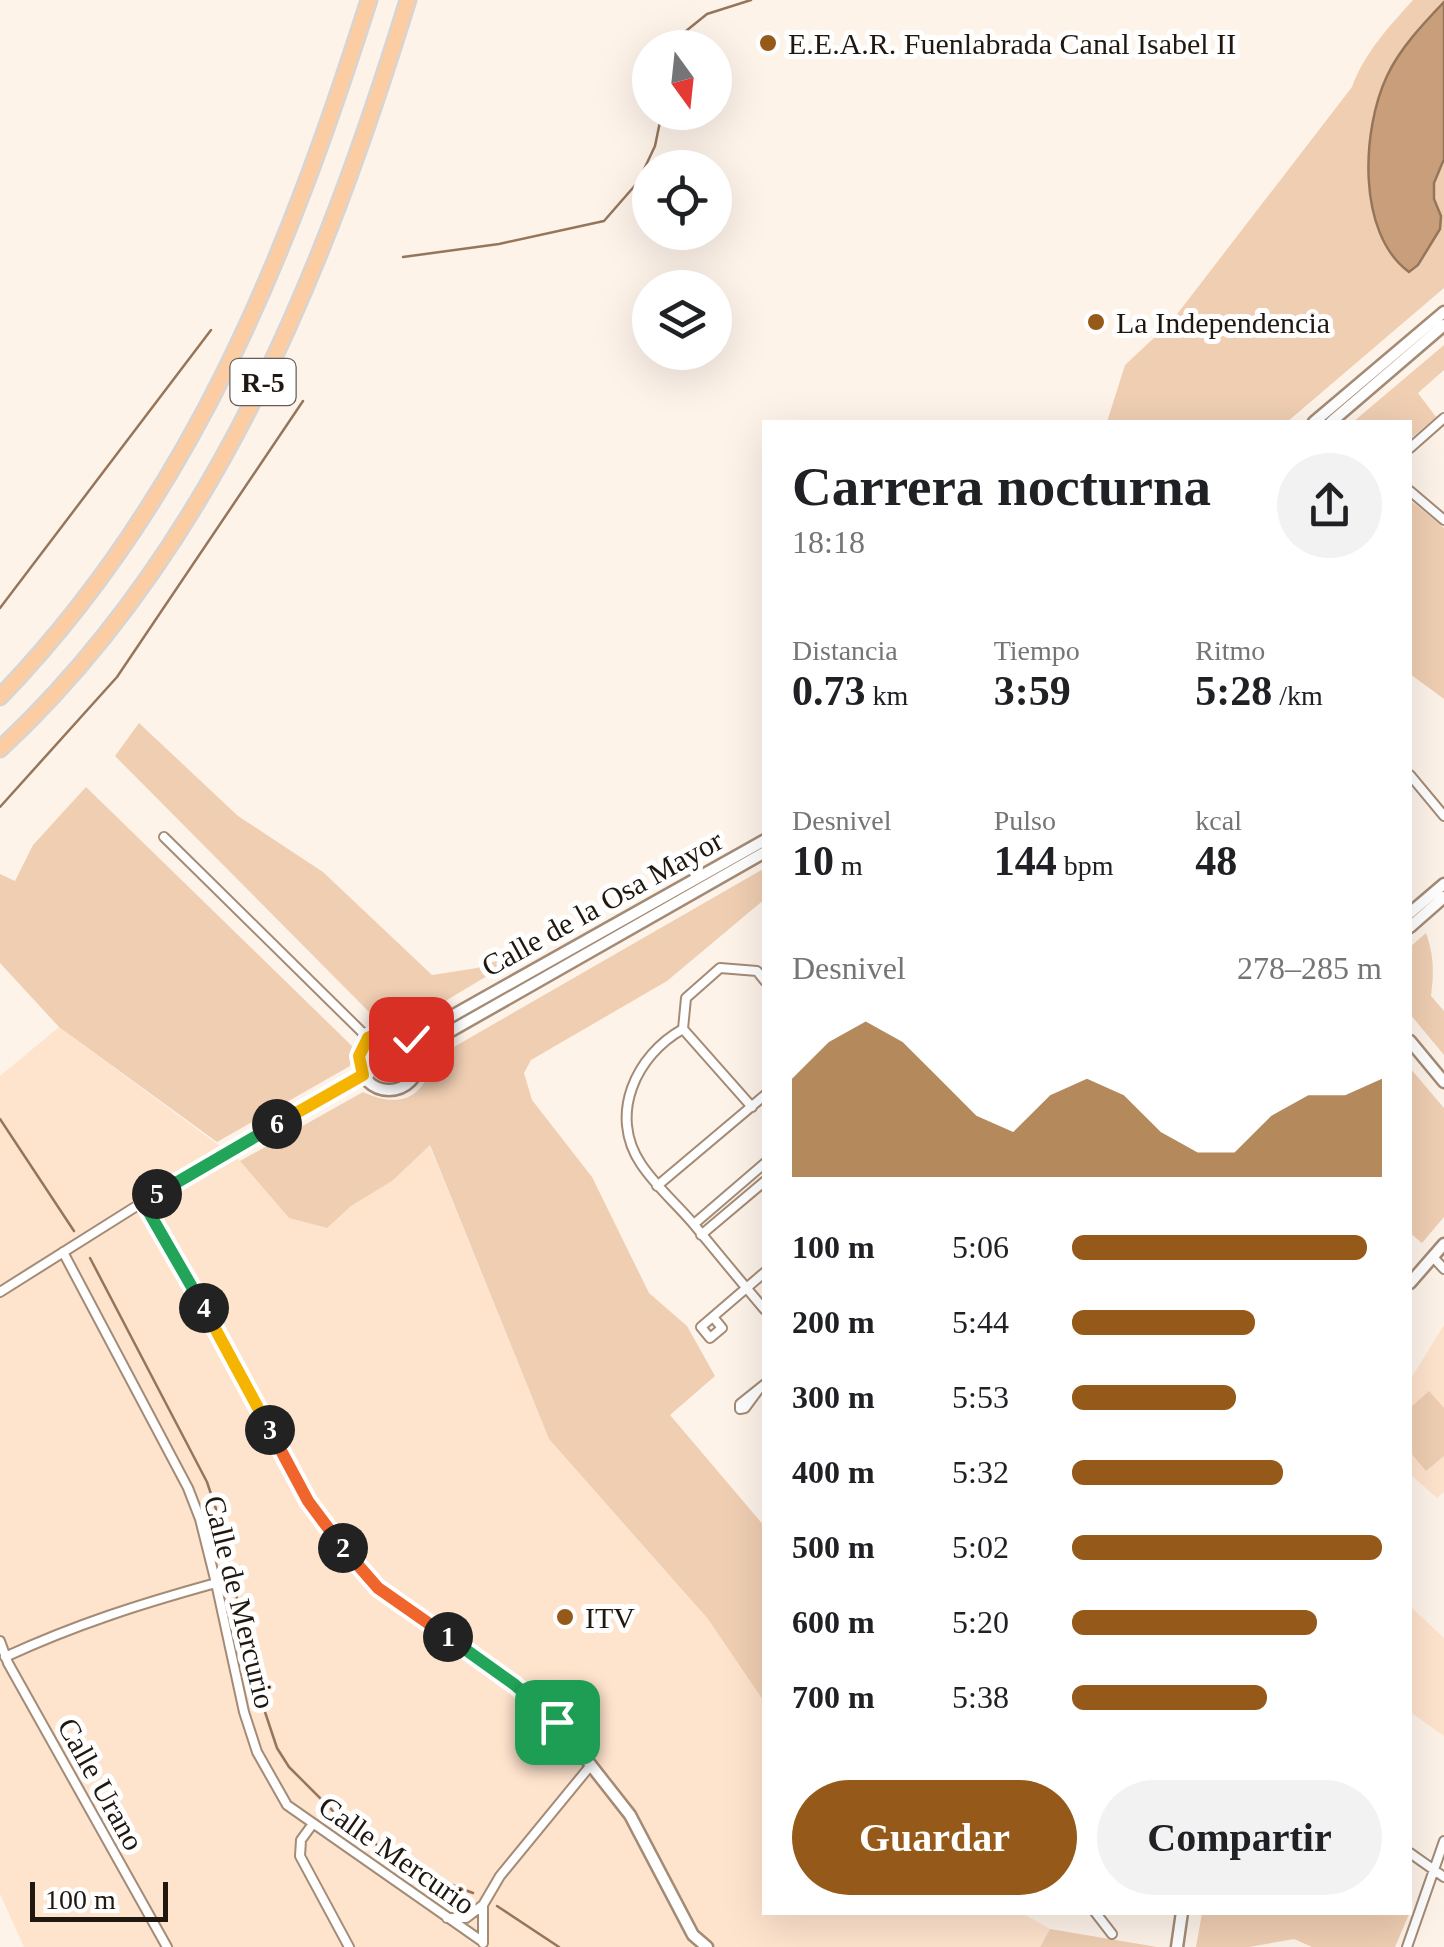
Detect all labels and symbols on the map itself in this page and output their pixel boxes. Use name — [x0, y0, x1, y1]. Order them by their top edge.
place label: E.E.A.R. Fuenlabrada Canal Isabel II — [788, 27, 1236, 60]
north arrow — [632, 30, 732, 130]
marker: E.E.A.R. Fuenlabrada Canal Isabel II — [757, 32, 779, 54]
place label: La Independencia — [1116, 306, 1330, 339]
marker: La Independencia — [1085, 311, 1107, 333]
road number: R-5 — [230, 359, 296, 405]
street label: Calle de la Osa Mayor — [476, 823, 728, 983]
pin — [369, 997, 454, 1082]
pin: 6 — [252, 1099, 302, 1149]
pin: 5 — [132, 1169, 182, 1219]
pin: 4 — [179, 1283, 229, 1333]
pin: 3 — [245, 1405, 295, 1455]
street label: Calle de Mercurio — [198, 1492, 282, 1712]
pin: 2 — [318, 1523, 368, 1573]
place label: ITV — [585, 1601, 635, 1634]
marker: ITV — [554, 1606, 576, 1628]
pin: 1 — [423, 1612, 473, 1662]
pin — [515, 1680, 600, 1765]
street label: Calle Urano — [51, 1712, 151, 1856]
street label: Calle Mercurio — [313, 1789, 481, 1921]
scale bar — [30, 1877, 168, 1922]

